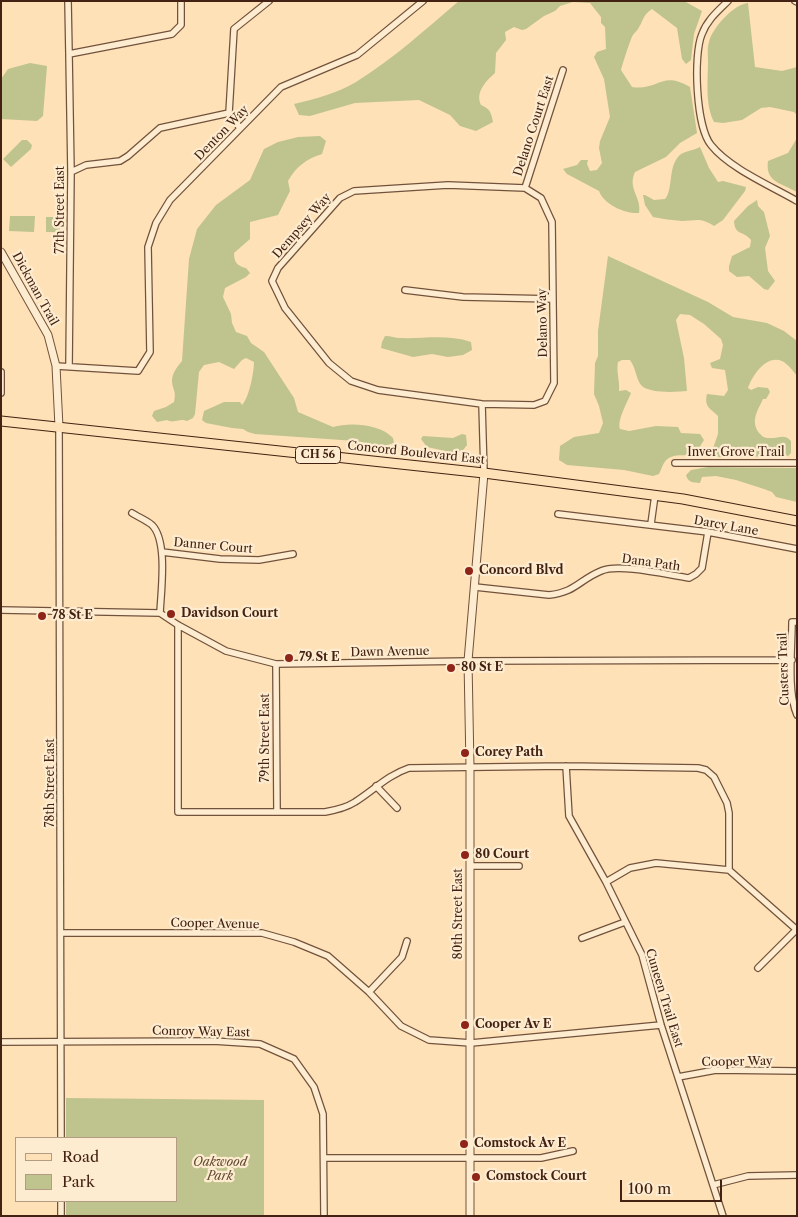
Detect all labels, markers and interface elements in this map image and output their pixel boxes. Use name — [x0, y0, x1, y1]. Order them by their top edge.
street label: Delano Court East — [511, 74, 557, 178]
street label: Denton Way — [192, 102, 252, 164]
street label: 77th Street East — [54, 166, 68, 254]
street label: Dempsey Way — [270, 191, 334, 261]
street label: Dickman Trail — [9, 250, 61, 328]
street label: Delano Way — [535, 288, 551, 358]
street label: Concord Boulevard East — [347, 439, 485, 467]
road number: CH 56 — [296, 446, 340, 464]
street label: Inver Grove Trail — [687, 446, 785, 460]
street label: Darcy Lane — [693, 513, 759, 539]
street label: Danner Court — [173, 535, 253, 557]
street label: Dana Path — [621, 552, 681, 574]
place label: Concord Blvd — [479, 564, 564, 578]
marker: Concord Blvd — [463, 565, 475, 577]
place label: Davidson Court — [181, 607, 278, 621]
marker: Davidson Court — [165, 608, 177, 620]
place label: 78 St E — [52, 609, 93, 623]
marker: 78 St E — [36, 610, 48, 622]
street label: Custers Trail — [776, 632, 792, 706]
street label: Dawn Avenue — [350, 644, 430, 660]
place label: 79 St E — [299, 651, 340, 665]
marker: 79 St E — [283, 652, 295, 664]
place label: 80 St E — [461, 661, 503, 675]
marker: 80 St E — [445, 662, 457, 674]
street label: 79th Street East — [259, 693, 273, 783]
street label: 78th Street East — [44, 738, 58, 828]
place label: Corey Path — [475, 746, 543, 760]
marker: Corey Path — [459, 747, 471, 759]
place label: 80 Court — [475, 848, 529, 862]
marker: 80 Court — [459, 849, 471, 861]
street label: 80th Street East — [452, 869, 466, 959]
street label: Cooper Avenue — [170, 916, 260, 932]
street label: Cuneen Trail East — [642, 947, 686, 1049]
place label: Cooper Av E — [475, 1018, 551, 1032]
marker: Cooper Av E — [459, 1019, 471, 1031]
street label: Conroy Way East — [152, 1024, 250, 1040]
street label: Cooper Way — [701, 1054, 773, 1070]
legend — [15, 1137, 178, 1202]
place label: Comstock Av E — [474, 1137, 566, 1151]
marker: Comstock Av E — [458, 1138, 470, 1150]
text: Road — [62, 1147, 99, 1166]
park label: Oakwood Park — [193, 1156, 247, 1184]
place label: Comstock Court — [486, 1170, 587, 1184]
scale bar — [623, 1170, 726, 1202]
marker: Comstock Court — [470, 1171, 482, 1183]
text: Park — [62, 1172, 95, 1191]
text: 100 m — [628, 1179, 671, 1198]

